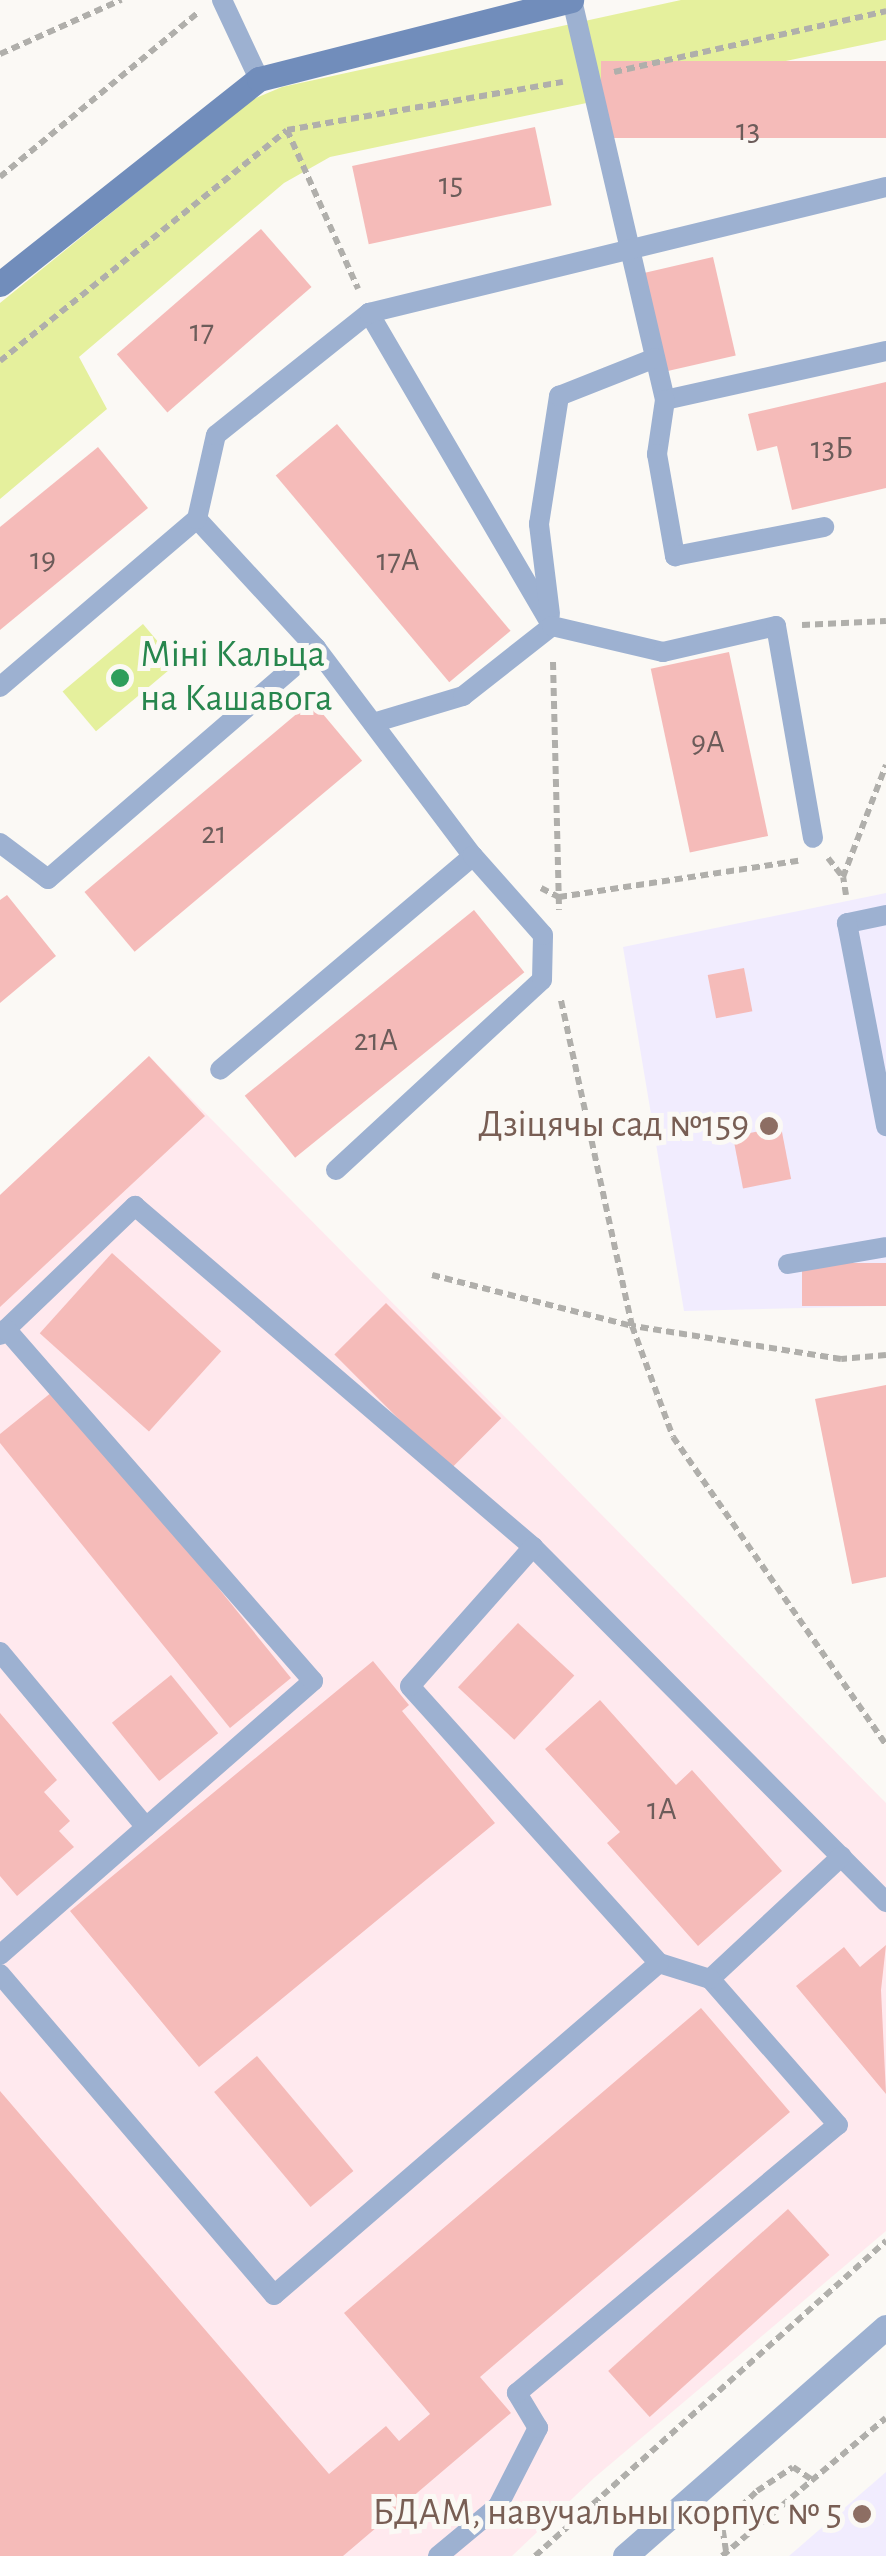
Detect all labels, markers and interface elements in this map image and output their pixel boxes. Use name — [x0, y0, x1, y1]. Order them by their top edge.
house number: 13 — [736, 111, 760, 149]
house number: 15 — [439, 165, 463, 203]
house number: 17 — [190, 312, 214, 350]
house number: 13Б — [811, 429, 853, 467]
house number: 19 — [30, 540, 56, 578]
house number: 17А — [376, 541, 420, 579]
place label: Міні Кальца на Кашавога — [140, 633, 333, 722]
marker: Міні Кальца на Кашавога — [109, 667, 131, 689]
house number: 9А — [691, 723, 725, 761]
house number: 21 — [201, 814, 227, 852]
house number: 21А — [354, 1021, 398, 1059]
place label: Дзіцячы сад №159 — [478, 1103, 749, 1149]
marker: Дзіцячы сад №159 — [758, 1115, 780, 1137]
house number: 1А — [647, 1790, 677, 1828]
place label: БДАМ, навучальны корпус № 5 — [372, 2491, 842, 2537]
marker: БДАМ, навучальны корпус № 5 — [851, 2503, 873, 2525]

